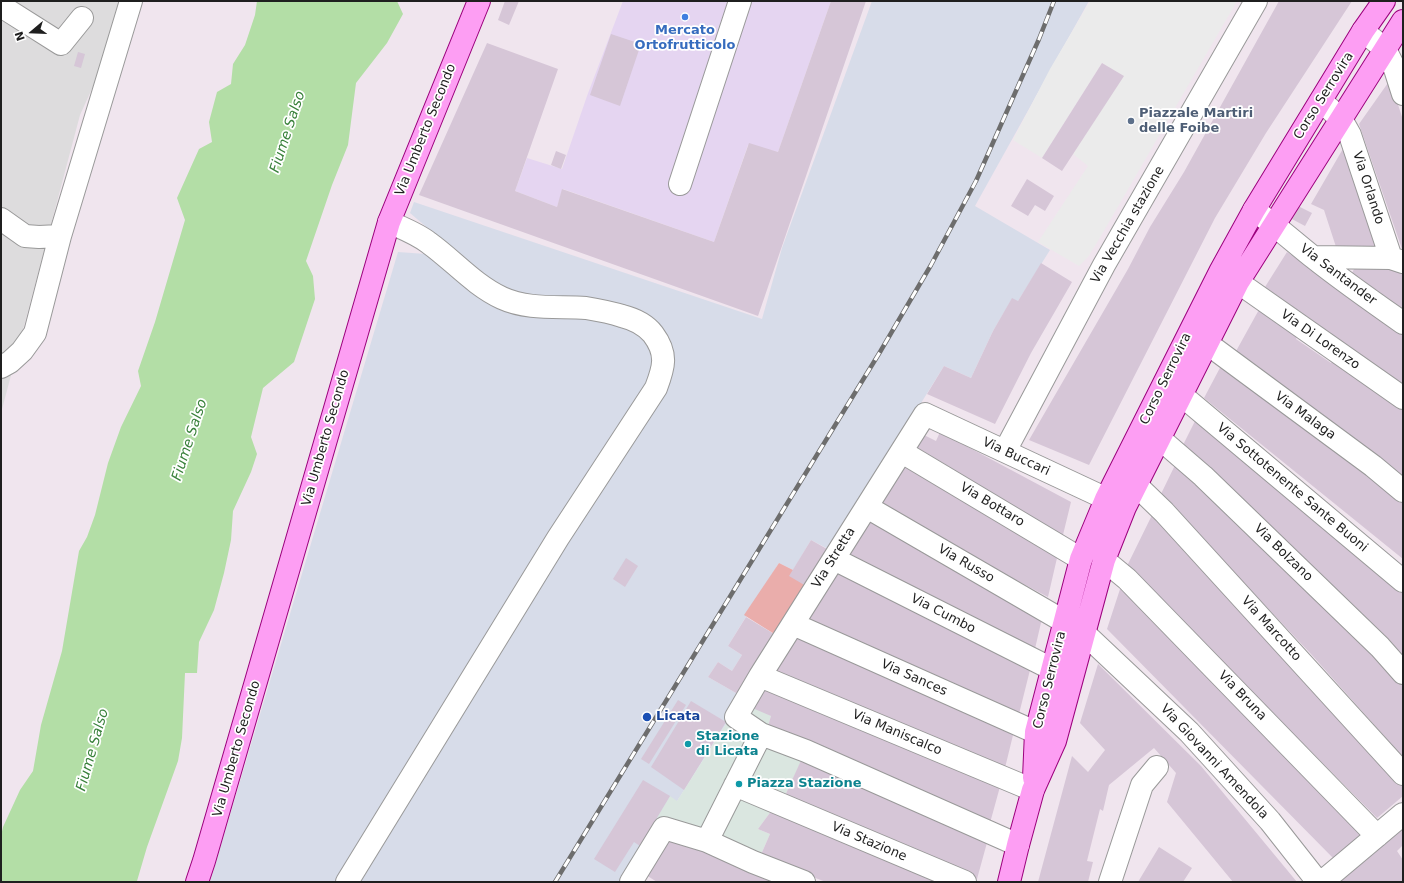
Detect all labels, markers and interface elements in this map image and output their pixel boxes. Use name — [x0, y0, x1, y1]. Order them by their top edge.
north arrow — [12, 12, 52, 52]
marker: Mercato Ortofrutticolo — [680, 12, 690, 22]
place label: Mercato Ortofrutticolo — [635, 23, 735, 54]
text: N — [13, 30, 28, 43]
street label: Corso Serrovira — [1291, 49, 1357, 143]
street label: Via Umberto Secondo — [392, 62, 460, 198]
water label: Fiume Salso — [267, 89, 309, 175]
place label: Piazzale Martiri delle Foibe — [1139, 106, 1253, 137]
marker: Piazzale Martiri delle Foibe — [1126, 116, 1136, 126]
street label: Via Orlando — [1349, 149, 1387, 227]
street label: Via Vecchia stazione — [1088, 164, 1168, 286]
street label: Via Santander — [1297, 241, 1379, 309]
street label: Via Di Lorenzo — [1277, 307, 1363, 373]
street label: Corso Serrovira — [1137, 331, 1195, 427]
street label: Via Umberto Secondo — [299, 368, 353, 508]
street label: Via Malaga — [1272, 389, 1338, 443]
water label: Fiume Salso — [169, 397, 211, 483]
street label: Via Sottotenente Sante Buoni — [1213, 420, 1371, 556]
street label: Via Buccari — [980, 435, 1052, 479]
street label: Via Bottaro — [957, 480, 1027, 530]
street label: Via Bolzano — [1250, 521, 1316, 585]
street label: Via Stretta — [809, 525, 859, 591]
street label: Via Russo — [935, 542, 997, 586]
street label: Via Cumbo — [908, 591, 978, 637]
street label: Via Marcotto — [1238, 593, 1304, 665]
street label: Corso Serrovira — [1030, 629, 1070, 731]
street label: Via Sances — [879, 656, 949, 700]
street label: Via Bruna — [1214, 668, 1270, 724]
street label: Via Umberto Secondo — [210, 679, 264, 819]
street label: Via Giovanni Amendola — [1157, 701, 1271, 823]
water label: Fiume Salso — [73, 707, 113, 793]
street label: Via Maniscalco — [850, 707, 944, 759]
place label: Licata — [656, 709, 700, 725]
marker: Licata — [641, 711, 653, 723]
place label: Stazione di Licata — [696, 729, 759, 760]
marker: Stazione di Licata — [683, 739, 693, 749]
place label: Piazza Stazione — [747, 776, 862, 792]
marker: Piazza Stazione — [734, 779, 744, 789]
street label: Via Stazione — [829, 819, 909, 865]

